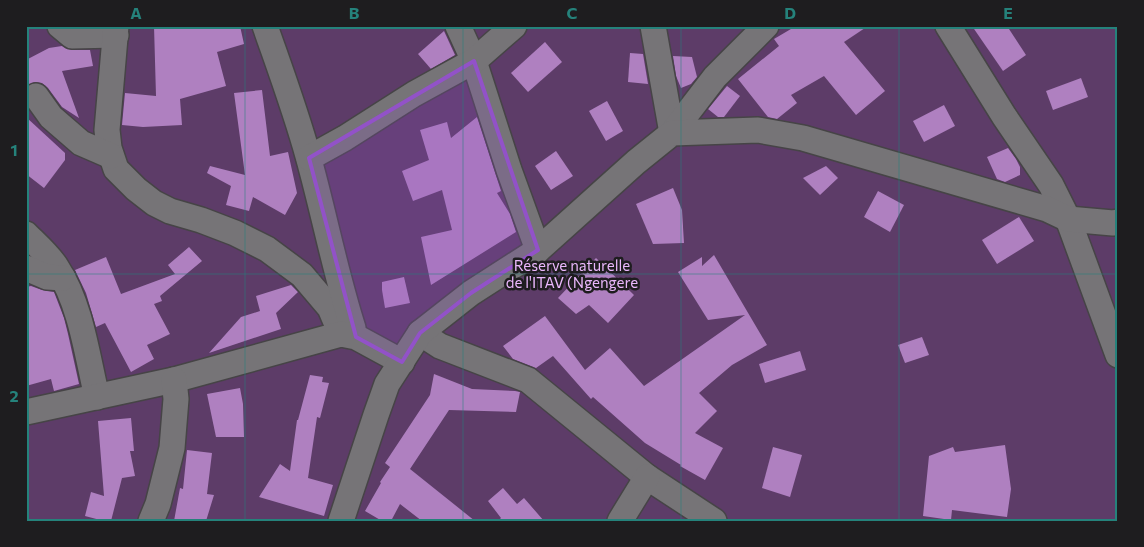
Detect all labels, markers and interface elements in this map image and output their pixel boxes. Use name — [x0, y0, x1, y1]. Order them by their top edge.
text: A — [130, 3, 142, 22]
text: B — [349, 3, 360, 22]
text: C — [567, 3, 578, 22]
text: D — [784, 3, 796, 22]
text: E — [1003, 3, 1013, 22]
text: 1 — [10, 140, 18, 159]
park label: Réserve naturelle de l'ITAV (Ngengere — [506, 256, 638, 291]
text: 2 — [9, 386, 19, 405]

